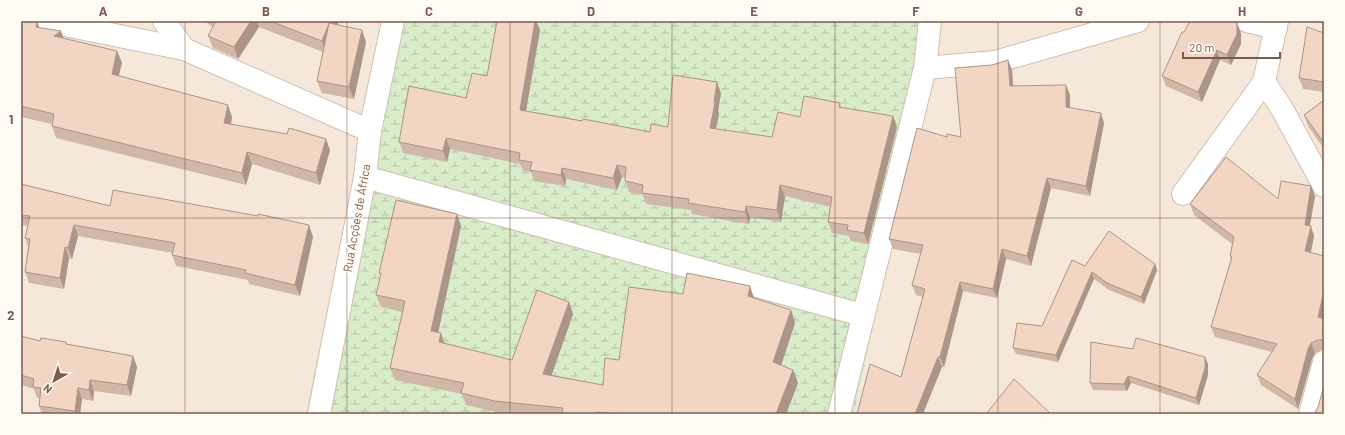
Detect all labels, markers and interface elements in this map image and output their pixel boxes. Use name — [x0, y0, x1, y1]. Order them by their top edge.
text: A — [99, 3, 108, 19]
text: B — [262, 3, 270, 19]
text: C — [425, 3, 433, 19]
text: D — [587, 3, 595, 19]
text: E — [750, 3, 758, 19]
text: F — [912, 3, 920, 19]
text: G — [1075, 3, 1083, 19]
text: H — [1238, 3, 1246, 19]
scale bar — [1183, 34, 1280, 60]
text: 20 m — [1189, 40, 1215, 54]
text: 1 — [9, 111, 13, 127]
street label: Rua Acções de África — [340, 163, 372, 273]
text: 2 — [7, 307, 15, 323]
north arrow — [34, 361, 74, 401]
text: N — [40, 382, 54, 397]

